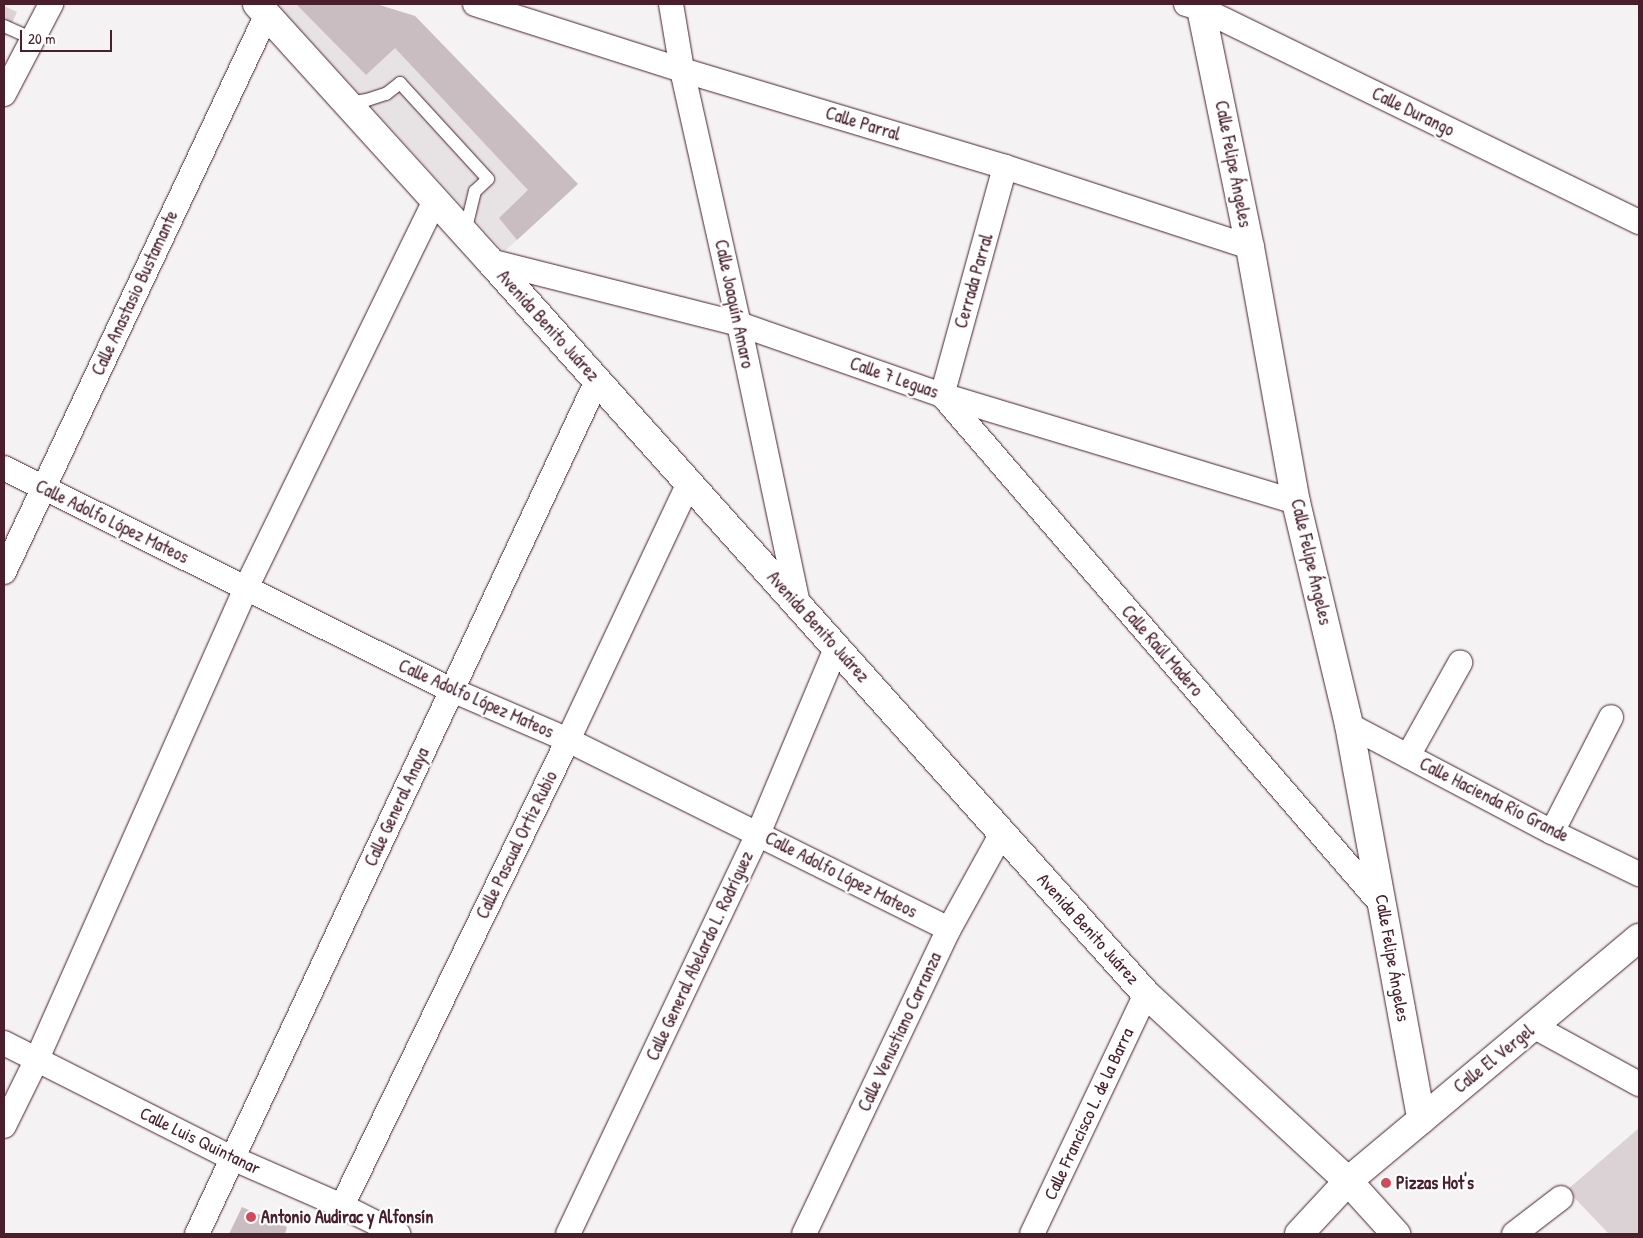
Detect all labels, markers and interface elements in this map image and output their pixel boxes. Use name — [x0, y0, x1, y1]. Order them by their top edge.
scale bar — [22, 20, 115, 52]
text: 20 m — [28, 28, 55, 49]
street label: Calle Durango — [1368, 83, 1458, 141]
street label: Calle Felipe Ángeles — [1210, 99, 1256, 229]
street label: Calle Parral — [823, 102, 903, 146]
street label: Calle Anastasio Bustamante — [87, 207, 183, 379]
street label: Cerrada Parral — [950, 231, 998, 331]
street label: Calle Joaquín Amaro — [710, 238, 758, 370]
street label: Avenida Benito Juárez — [492, 266, 604, 386]
street label: Calle 7 Leguas — [847, 353, 941, 403]
street label: Calle Adolfo López Mateos — [32, 476, 192, 568]
street label: Calle Felipe Ángeles — [1286, 497, 1336, 627]
street label: Avenida Benito Juárez — [762, 567, 874, 687]
street label: Calle Raúl Madero — [1117, 601, 1207, 701]
street label: Calle Adolfo López Mateos — [395, 655, 557, 743]
street label: Calle General Anaya — [360, 744, 434, 870]
street label: Calle Hacienda Río Grande — [1416, 753, 1572, 847]
street label: Calle Pascual Ortiz Rubio — [472, 768, 562, 922]
street label: Calle Adolfo López Mateos — [761, 827, 921, 923]
street label: Calle General Abelardo L. Rodríguez — [642, 848, 758, 1064]
street label: Avenida Benito Juárez — [1032, 869, 1144, 989]
street label: Calle Felipe Ángeles — [1370, 893, 1414, 1023]
street label: Calle Venustiano Carranza — [854, 949, 946, 1115]
street label: Calle El Vergel — [1449, 1020, 1539, 1098]
street label: Calle Francisco L. de la Barra — [1040, 1025, 1138, 1203]
street label: Calle Luis Quintanar — [136, 1102, 264, 1180]
place label: Pizzas Hot's — [1396, 1172, 1474, 1194]
marker: Pizzas Hot's — [1380, 1177, 1392, 1189]
place label: Antonio Audirac y Alfonsín — [261, 1206, 433, 1228]
marker: Antonio Audirac y Alfonsín — [245, 1211, 257, 1223]

